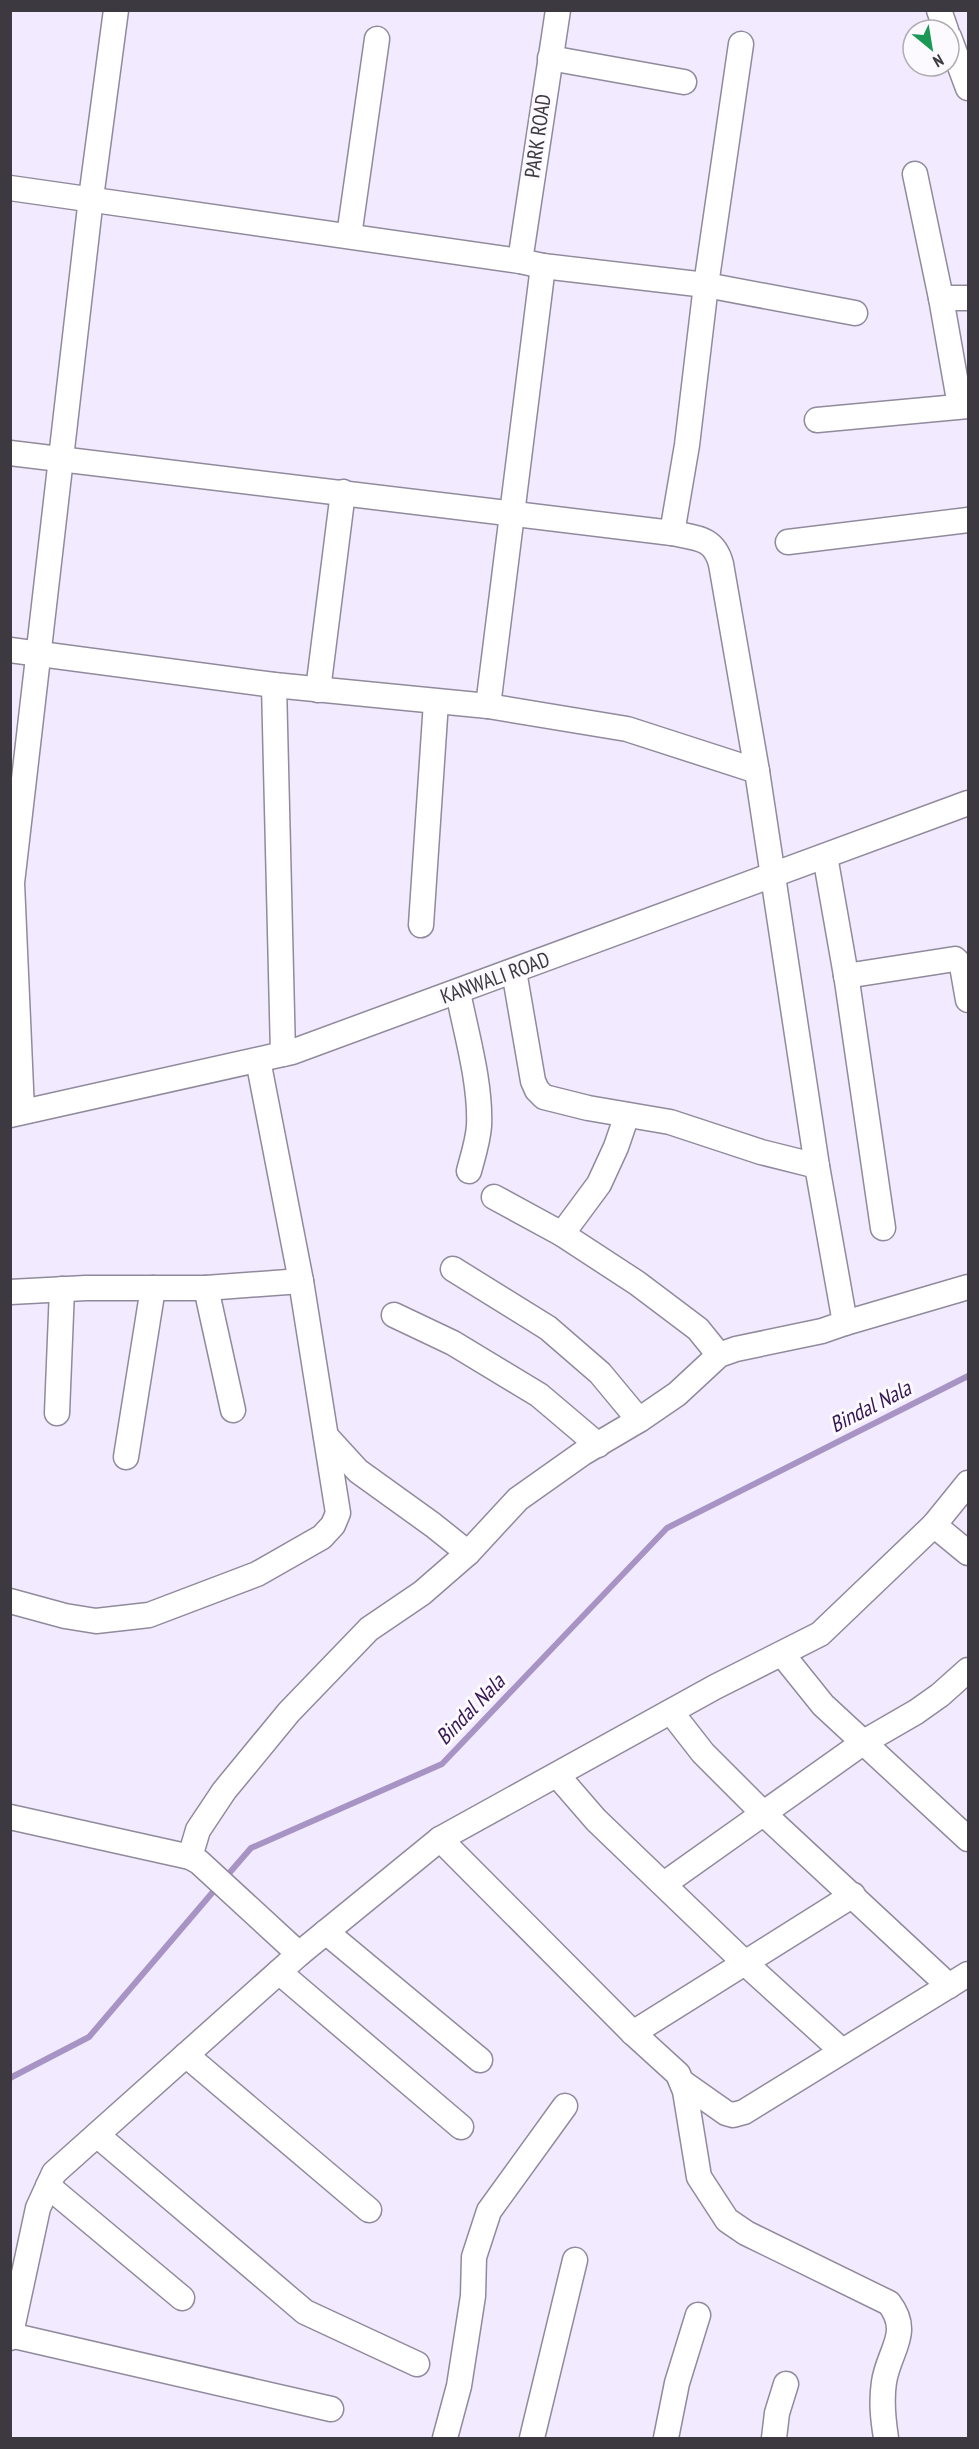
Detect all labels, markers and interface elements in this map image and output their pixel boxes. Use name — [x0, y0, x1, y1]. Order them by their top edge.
north arrow — [901, 18, 961, 78]
text: N — [930, 50, 947, 72]
street label: PARK ROAD — [518, 92, 557, 180]
street label: KANWALI ROAD — [437, 945, 553, 1010]
water label: Bindal Nala — [825, 1373, 916, 1438]
water label: Bindal Nala — [430, 1667, 511, 1750]

